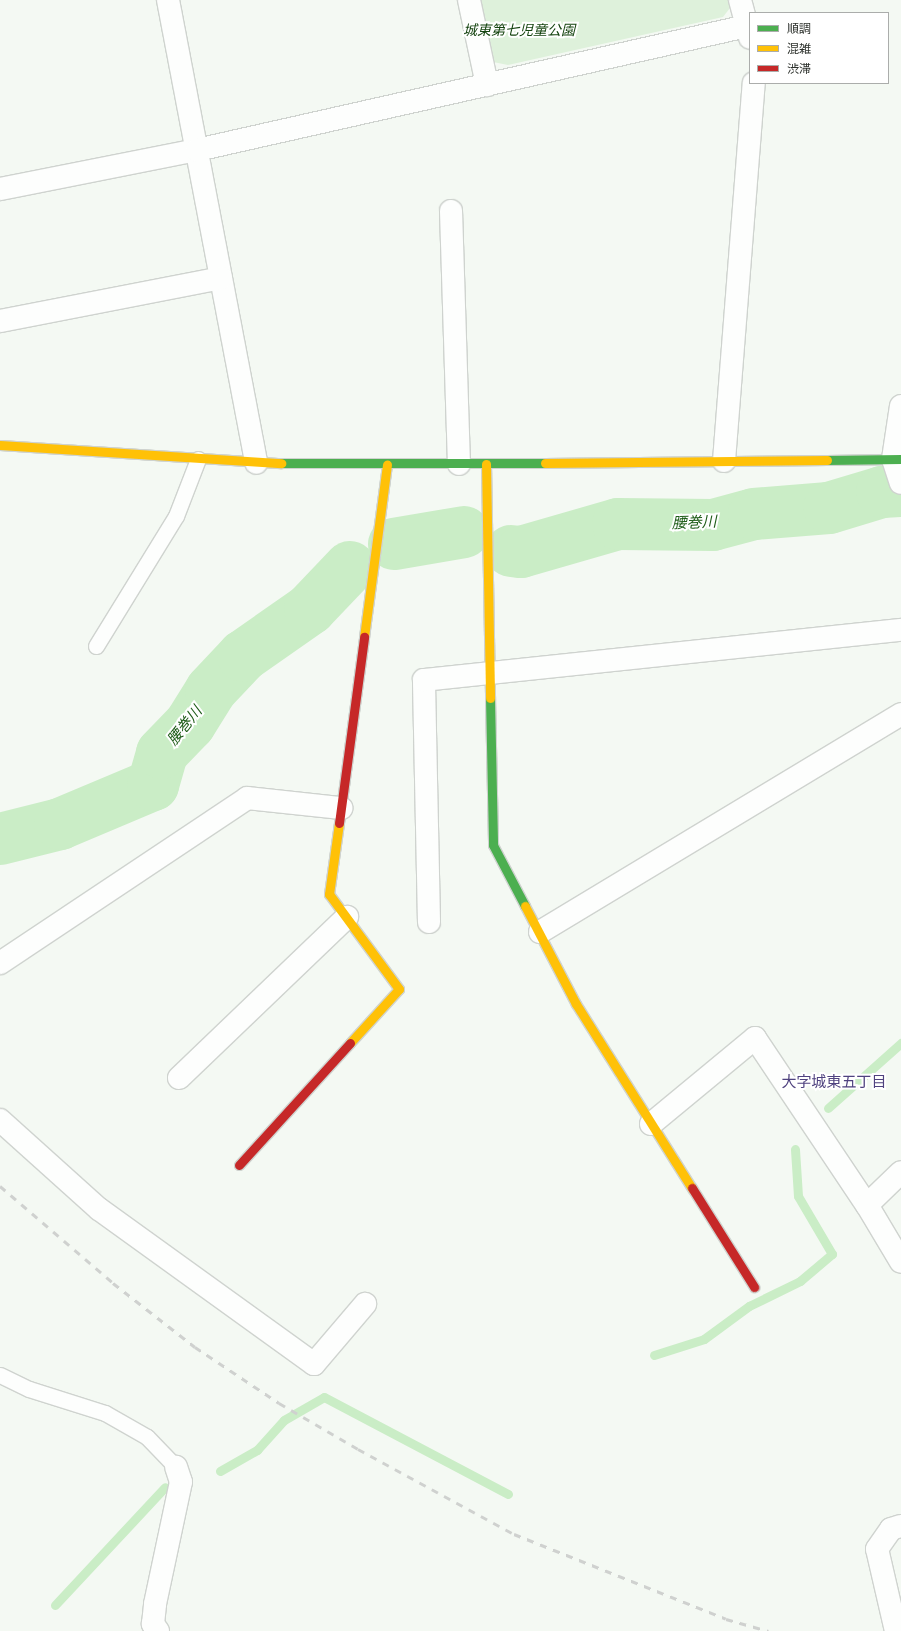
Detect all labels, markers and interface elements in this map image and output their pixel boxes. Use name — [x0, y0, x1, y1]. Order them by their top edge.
legend — [749, 12, 889, 84]
text: 順調 — [787, 22, 811, 36]
park label: 城東第七児童公園 — [463, 23, 575, 39]
text: 混雑 — [787, 42, 811, 56]
text: 渋滞 — [787, 62, 811, 76]
water label: 腰巻川 — [671, 513, 717, 533]
water label: 腰巻川 — [164, 703, 206, 749]
district label: 大字城東五丁目 — [782, 1074, 886, 1092]

